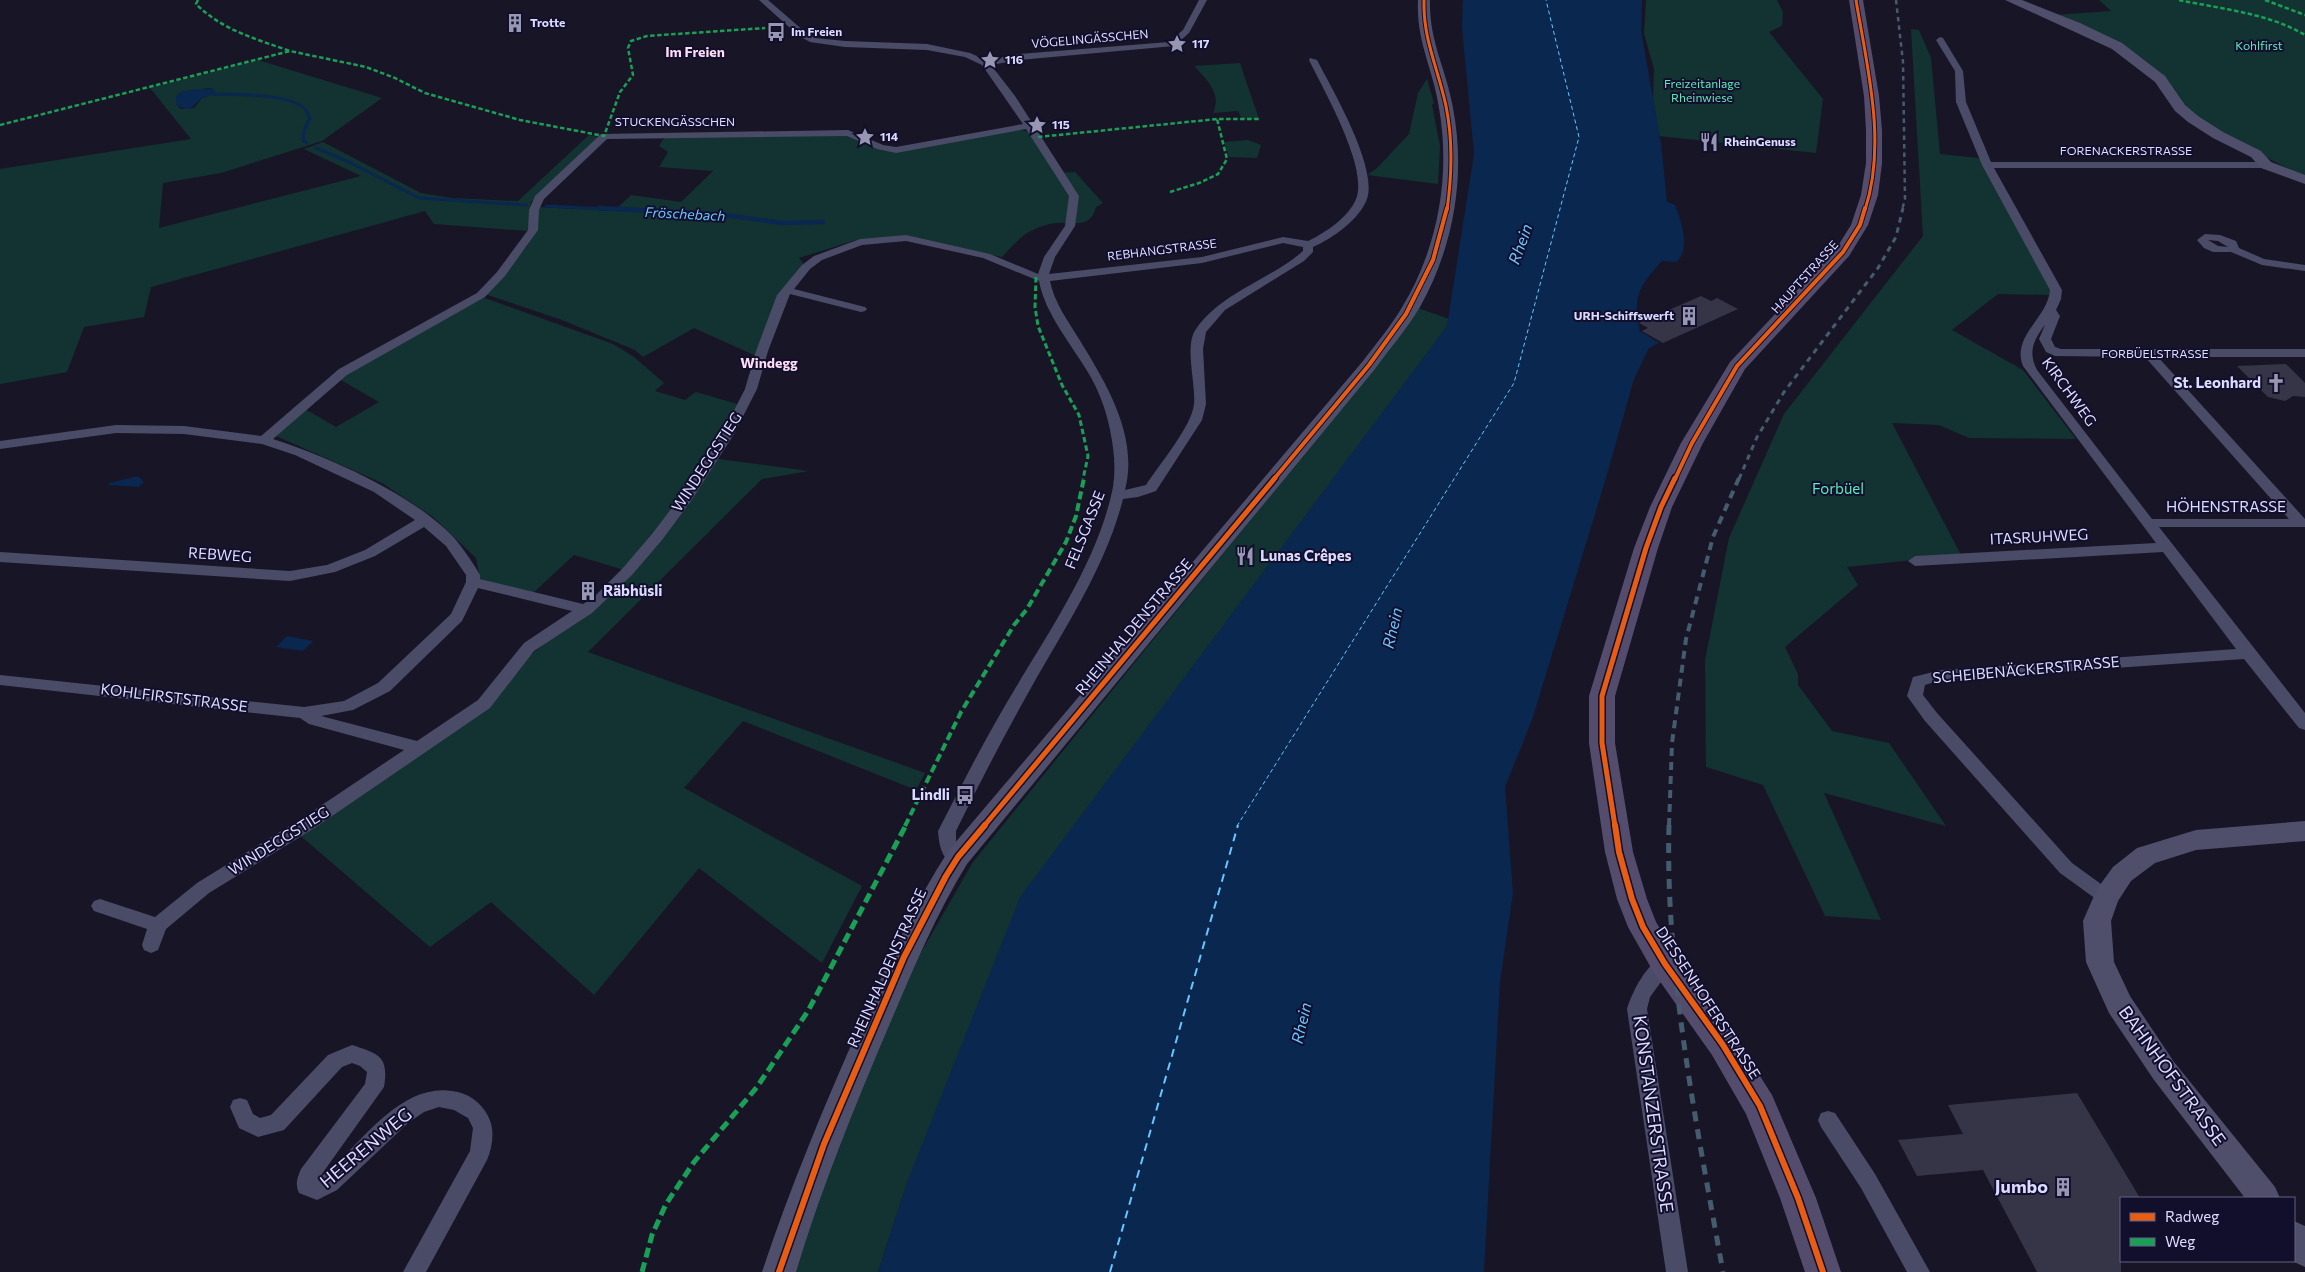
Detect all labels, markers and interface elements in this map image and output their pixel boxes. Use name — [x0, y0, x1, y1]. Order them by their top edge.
building icon: Trotte — [504, 12, 526, 34]
place label: Trotte — [530, 15, 565, 29]
bus stop icon: Im Freien — [765, 21, 787, 43]
place label: Im Freien — [791, 24, 842, 38]
street label: VÖGELINGÄSSCHEN — [1031, 26, 1149, 50]
place icon: 117 — [1166, 33, 1188, 55]
place label: 117 — [1192, 36, 1210, 50]
park label: Kohlfirst — [2235, 38, 2283, 52]
district label: Im Freien — [665, 43, 725, 60]
place icon: 116 — [979, 49, 1001, 71]
place label: 116 — [1005, 52, 1023, 66]
park label: Freizeitanlage Rheinwiese — [1664, 76, 1740, 104]
street label: STUCKENGÄSSCHEN — [615, 114, 735, 128]
place icon: 115 — [1026, 114, 1048, 136]
place label: 115 — [1052, 117, 1070, 131]
place icon: 114 — [854, 126, 876, 148]
place label: 114 — [880, 129, 899, 143]
restaurant icon: RheinGenuss — [1698, 131, 1720, 153]
place label: RheinGenuss — [1724, 134, 1796, 148]
street label: FORENACKERSTRASSE — [2060, 143, 2192, 157]
water label: Fröschebach — [644, 203, 726, 224]
water label: Rhein — [1503, 221, 1536, 267]
street label: REBHANGSTRASSE — [1106, 235, 1217, 263]
street label: HAUPTSTRASSE — [1768, 237, 1841, 316]
building icon: URH-Schiffswerft — [1678, 305, 1700, 327]
place label: URH-Schiffswerft — [1574, 308, 1674, 322]
street label: FORBÜELSTRASSE — [2101, 346, 2209, 360]
street label: KIRCHWEG — [2039, 353, 2101, 429]
district label: Windegg — [740, 354, 798, 371]
church icon: St. Leonhard — [2265, 372, 2287, 394]
place label: St. Leonhard — [2173, 373, 2261, 391]
street label: WINDEGGSTIEG — [667, 408, 745, 515]
park label: Forbüel — [1812, 479, 1864, 497]
street label: FELSGASSE — [1060, 488, 1108, 571]
street label: HÖHENSTRASSE — [2166, 497, 2286, 515]
street label: ITASRUHWEG — [1989, 524, 2089, 548]
street label: REBWEG — [188, 543, 253, 565]
restaurant icon: Lunas Crêpes — [1234, 545, 1256, 567]
place label: Lunas Crêpes — [1260, 546, 1352, 564]
street label: RHEINHALDENSTRASSE — [1071, 555, 1196, 698]
building icon: Räbhüsli — [577, 580, 599, 602]
place label: Räbhüsli — [603, 581, 662, 599]
water label: Rhein — [1378, 605, 1405, 650]
street label: SCHEIBENÄCKERSTRASSE — [1932, 652, 2120, 686]
street label: KOHLFIRSTSTRASSE — [100, 679, 249, 715]
bus stop icon: Lindli — [954, 784, 976, 806]
place label: Lindli — [911, 785, 950, 803]
street label: WINDEGGSTIEG — [225, 802, 332, 878]
street label: RHEINHALDENSTRASSE — [843, 885, 929, 1050]
street label: DIESSENHOFERSTRASSE — [1653, 923, 1765, 1082]
water label: Rhein — [1287, 1000, 1314, 1045]
street label: BAHNHOFSTRASSE — [2115, 1001, 2231, 1150]
street label: KONSTANZERSTRASSE — [1629, 1014, 1679, 1214]
street label: HEERENWEG — [315, 1102, 416, 1192]
place label: Jumbo — [1995, 1175, 2048, 1197]
building icon: Jumbo — [2052, 1176, 2074, 1198]
legend — [2120, 1197, 2295, 1262]
text: Radweg — [2165, 1207, 2219, 1225]
text: Weg — [2165, 1232, 2195, 1250]

